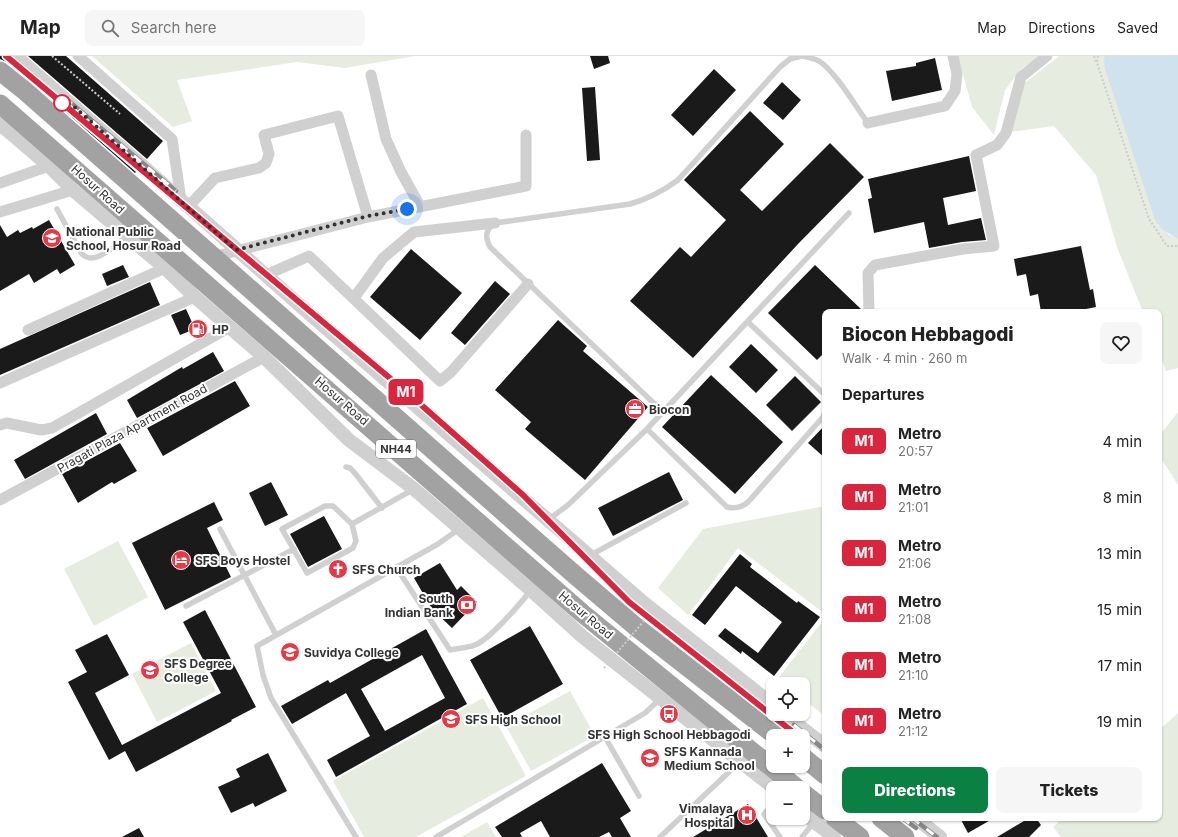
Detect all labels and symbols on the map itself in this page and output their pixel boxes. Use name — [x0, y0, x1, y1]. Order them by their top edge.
unlabelled marker — [53, 94, 71, 112]
street label: Hosur Road — [68, 161, 128, 217]
your location — [397, 199, 417, 219]
place label: National Public School, Hosur Road — [66, 224, 181, 253]
school or university icon: National Public School, Hosur Road — [41, 227, 63, 249]
fuel station icon: HP — [187, 318, 209, 340]
place label: HP — [212, 322, 229, 337]
street label: Hosur Road — [312, 374, 372, 428]
line badge: M1 — [388, 379, 424, 405]
street label: Pragati Plaza Apartment Road — [54, 380, 210, 476]
office icon: Biocon — [624, 398, 646, 420]
place label: Biocon — [649, 402, 689, 417]
road number: NH44 — [376, 440, 416, 458]
hotel icon: SFS Boys Hostel — [170, 549, 192, 571]
place label: SFS Boys Hostel — [195, 553, 290, 568]
church icon: SFS Church — [327, 558, 349, 580]
place label: SFS Church — [352, 562, 421, 577]
street label: Hosur Road — [556, 588, 616, 642]
place label: South Indian Bank — [385, 591, 453, 620]
bank icon: South Indian Bank — [456, 594, 478, 616]
school or university icon: Suvidya College — [279, 641, 301, 663]
place label: Suvidya College — [304, 645, 399, 660]
place label: SFS Degree College — [164, 656, 232, 685]
school or university icon: SFS Degree College — [139, 659, 161, 681]
bus stop icon: SFS High School Hebbagodi — [658, 703, 680, 725]
school or university icon: SFS High School — [440, 708, 462, 730]
place label: SFS High School — [465, 712, 561, 727]
place label: SFS High School Hebbagodi — [588, 727, 751, 742]
place label: SFS Kannada Medium School — [664, 744, 755, 773]
school or university icon: SFS Kannada Medium School — [639, 747, 661, 769]
place label: Vimalaya Hospital — [679, 801, 733, 830]
hospital icon: Vimalaya Hospital — [736, 804, 758, 826]

